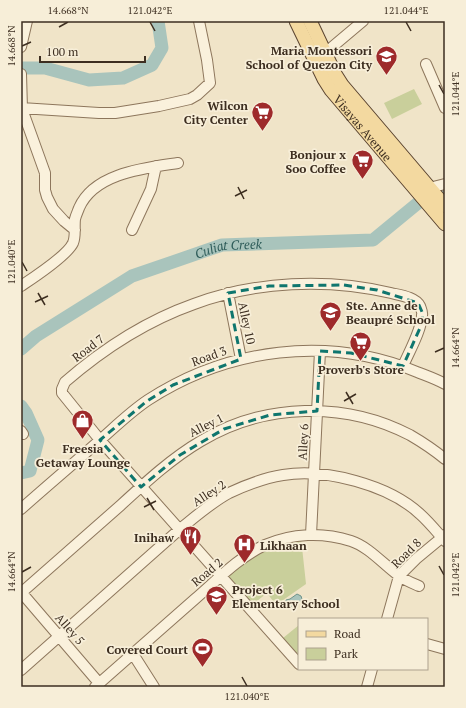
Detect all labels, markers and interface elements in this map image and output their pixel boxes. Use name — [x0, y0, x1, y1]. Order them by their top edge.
text: 14.668°N — [48, 4, 89, 17]
text: 121.042°E — [128, 4, 173, 17]
text: 121.044°E — [384, 4, 429, 17]
text: 14.668°N — [5, 25, 18, 67]
scale bar — [40, 38, 145, 64]
place label: Maria Montessori School of Quezon City — [246, 43, 373, 72]
text: 100 m — [46, 44, 79, 59]
school or university icon: Maria Montessori School of Quezon City — [374, 44, 400, 77]
text: 121.044°E — [449, 71, 462, 116]
street label: Visayas Avenue — [331, 91, 396, 164]
place label: Wilcon City Center — [184, 98, 249, 127]
supermarket icon: Wilcon City Center — [250, 99, 276, 132]
place label: Bonjour x Soo Coffee — [285, 147, 347, 176]
supermarket icon: Bonjour x Soo Coffee — [349, 148, 375, 181]
water label: Culiat Creek — [192, 235, 263, 263]
text: 121.040°E — [5, 239, 18, 284]
place label: Ste. Anne de Beaupré School — [346, 298, 435, 327]
school or university icon: Ste. Anne de Beaupré School — [317, 299, 343, 332]
street label: Alley 10 — [235, 300, 259, 346]
text: 14.664°N — [449, 327, 462, 369]
supermarket icon: Proverb's Store — [348, 329, 374, 362]
street label: Road 7 — [69, 331, 107, 365]
street label: Road 3 — [189, 343, 229, 369]
place label: Proverb's Store — [318, 362, 404, 377]
shop icon: Freesia Getaway Lounge — [70, 408, 96, 441]
street label: Alley 1 — [186, 410, 226, 440]
street label: Alley 6 — [295, 423, 311, 461]
place label: Freesia Getaway Lounge — [36, 441, 131, 470]
street label: Alley 2 — [190, 477, 228, 509]
restaurant icon: Inihaw — [177, 524, 203, 557]
place label: Inihaw — [134, 530, 175, 545]
hospital icon: Likhaan — [232, 532, 258, 565]
street label: Road 8 — [388, 535, 424, 571]
place label: Likhaan — [260, 538, 307, 553]
text: 14.664°N — [5, 551, 18, 593]
text: 121.042°E — [449, 552, 462, 597]
street label: Road 2 — [188, 555, 226, 589]
place label: Project 6 Elementary School — [232, 582, 340, 611]
school or university icon: Project 6 Elementary School — [203, 583, 229, 616]
street label: Alley 5 — [52, 610, 88, 648]
legend — [298, 618, 428, 670]
text: Road — [334, 626, 361, 641]
sports icon: Covered Court — [190, 636, 216, 669]
place label: Covered Court — [107, 642, 188, 657]
text: Park — [334, 646, 359, 661]
text: 121.040°E — [225, 690, 270, 703]

